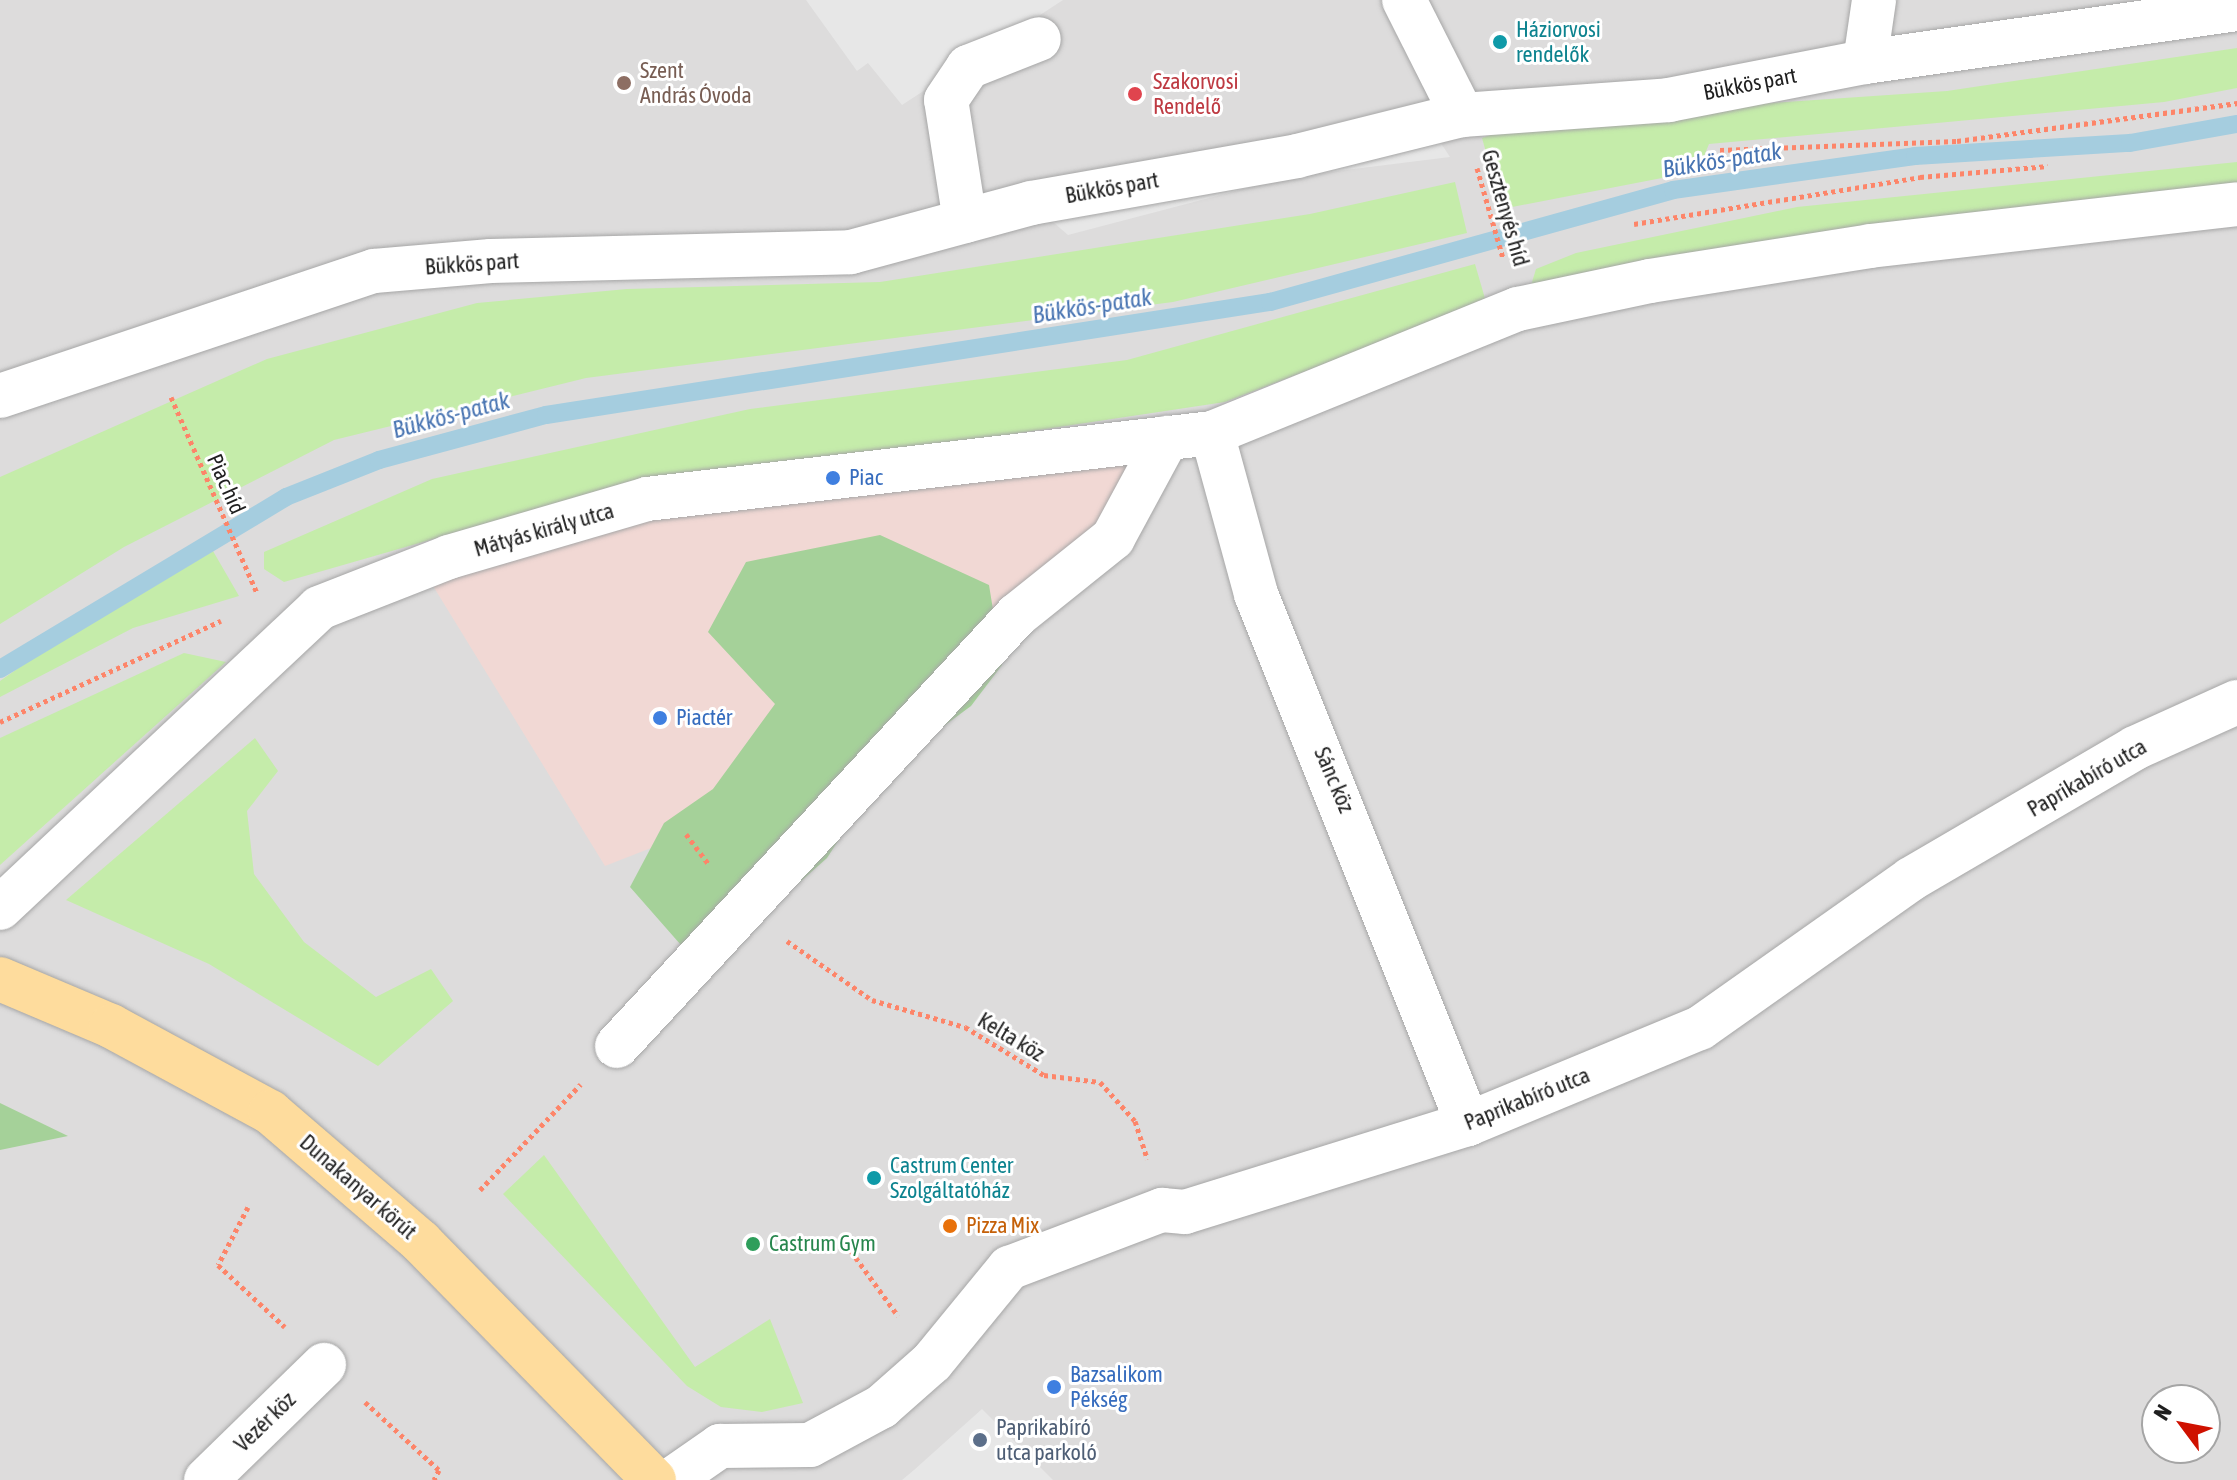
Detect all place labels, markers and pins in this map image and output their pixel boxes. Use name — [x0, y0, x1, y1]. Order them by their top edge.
place label: Háziorvosi rendelők — [1516, 16, 1601, 68]
marker: Háziorvosi rendelők — [1491, 33, 1509, 51]
place label: Szent András Óvoda — [640, 57, 752, 108]
place label: Szakorvosi Rendelő — [1153, 68, 1238, 120]
marker: Szent András Óvoda — [615, 74, 633, 92]
marker: Szakorvosi Rendelő — [1124, 83, 1146, 105]
place label: Piac — [849, 465, 883, 491]
marker: Piac — [824, 469, 842, 487]
place label: Piactér — [676, 705, 732, 731]
marker: Piactér — [651, 709, 669, 727]
place label: Castrum Center Szolgáltatóház — [890, 1152, 1013, 1204]
marker: Castrum Center Szolgáltatóház — [865, 1169, 883, 1187]
place label: Pizza Mix — [966, 1213, 1039, 1239]
marker: Pizza Mix — [941, 1217, 959, 1235]
place label: Castrum Gym — [769, 1231, 876, 1257]
marker: Castrum Gym — [744, 1235, 762, 1253]
place label: Bazsalikom Pékség — [1070, 1361, 1163, 1412]
marker: Bazsalikom Pékség — [1045, 1378, 1063, 1396]
place label: Paprikabíró utca parkoló — [996, 1414, 1097, 1466]
marker: Paprikabíró utca parkoló — [971, 1431, 989, 1449]

